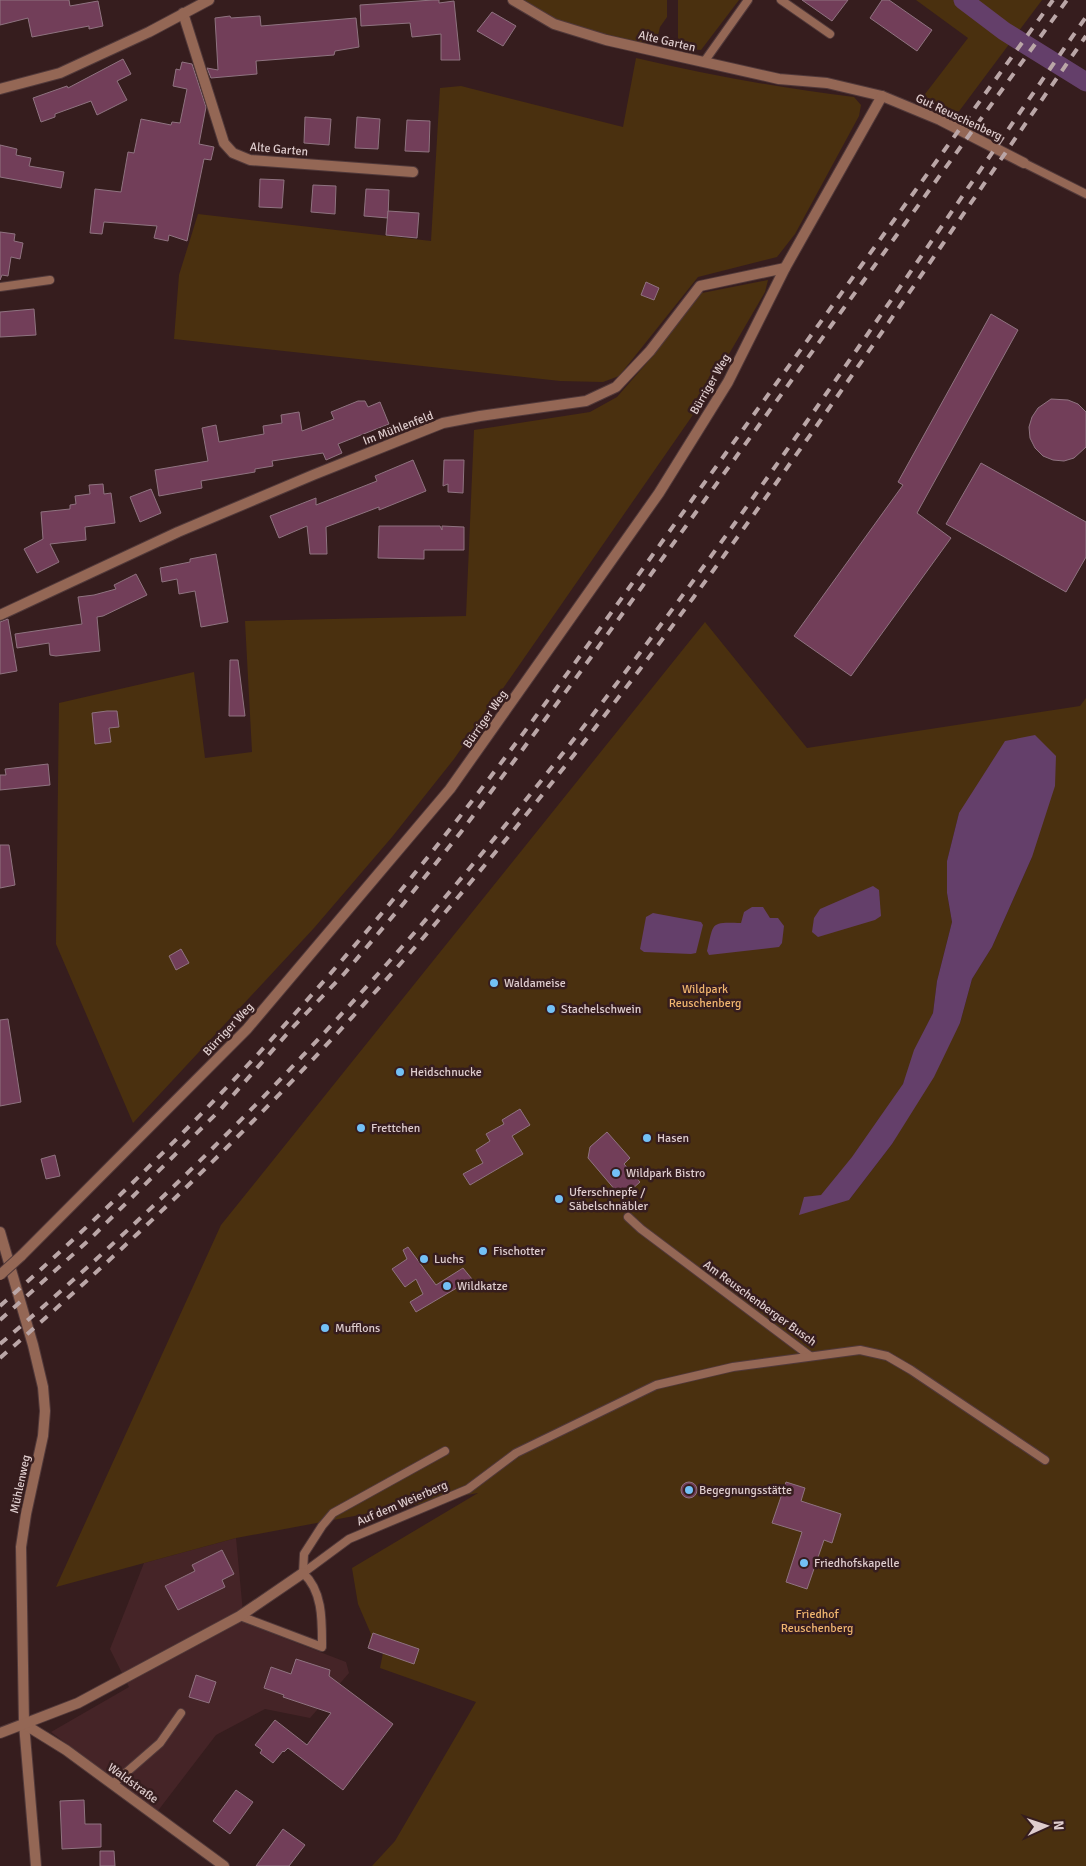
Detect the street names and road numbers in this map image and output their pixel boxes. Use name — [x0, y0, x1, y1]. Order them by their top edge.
street label: Alte Garten — [637, 28, 697, 55]
street label: Gut Reuschenberg — [913, 91, 1004, 144]
street label: Alte Garten — [249, 139, 309, 160]
street label: Bürriger Weg — [687, 351, 734, 417]
street label: Im Mühlenfeld — [361, 408, 436, 449]
street label: Bürriger Weg — [460, 687, 511, 751]
street label: Bürriger Weg — [200, 1000, 257, 1059]
street label: Am Reuschenberger Busch — [700, 1257, 819, 1350]
street label: Mühlenweg — [7, 1453, 34, 1515]
street label: Auf dem Weierberg — [354, 1478, 450, 1529]
street label: Waldstraße — [104, 1760, 161, 1807]

